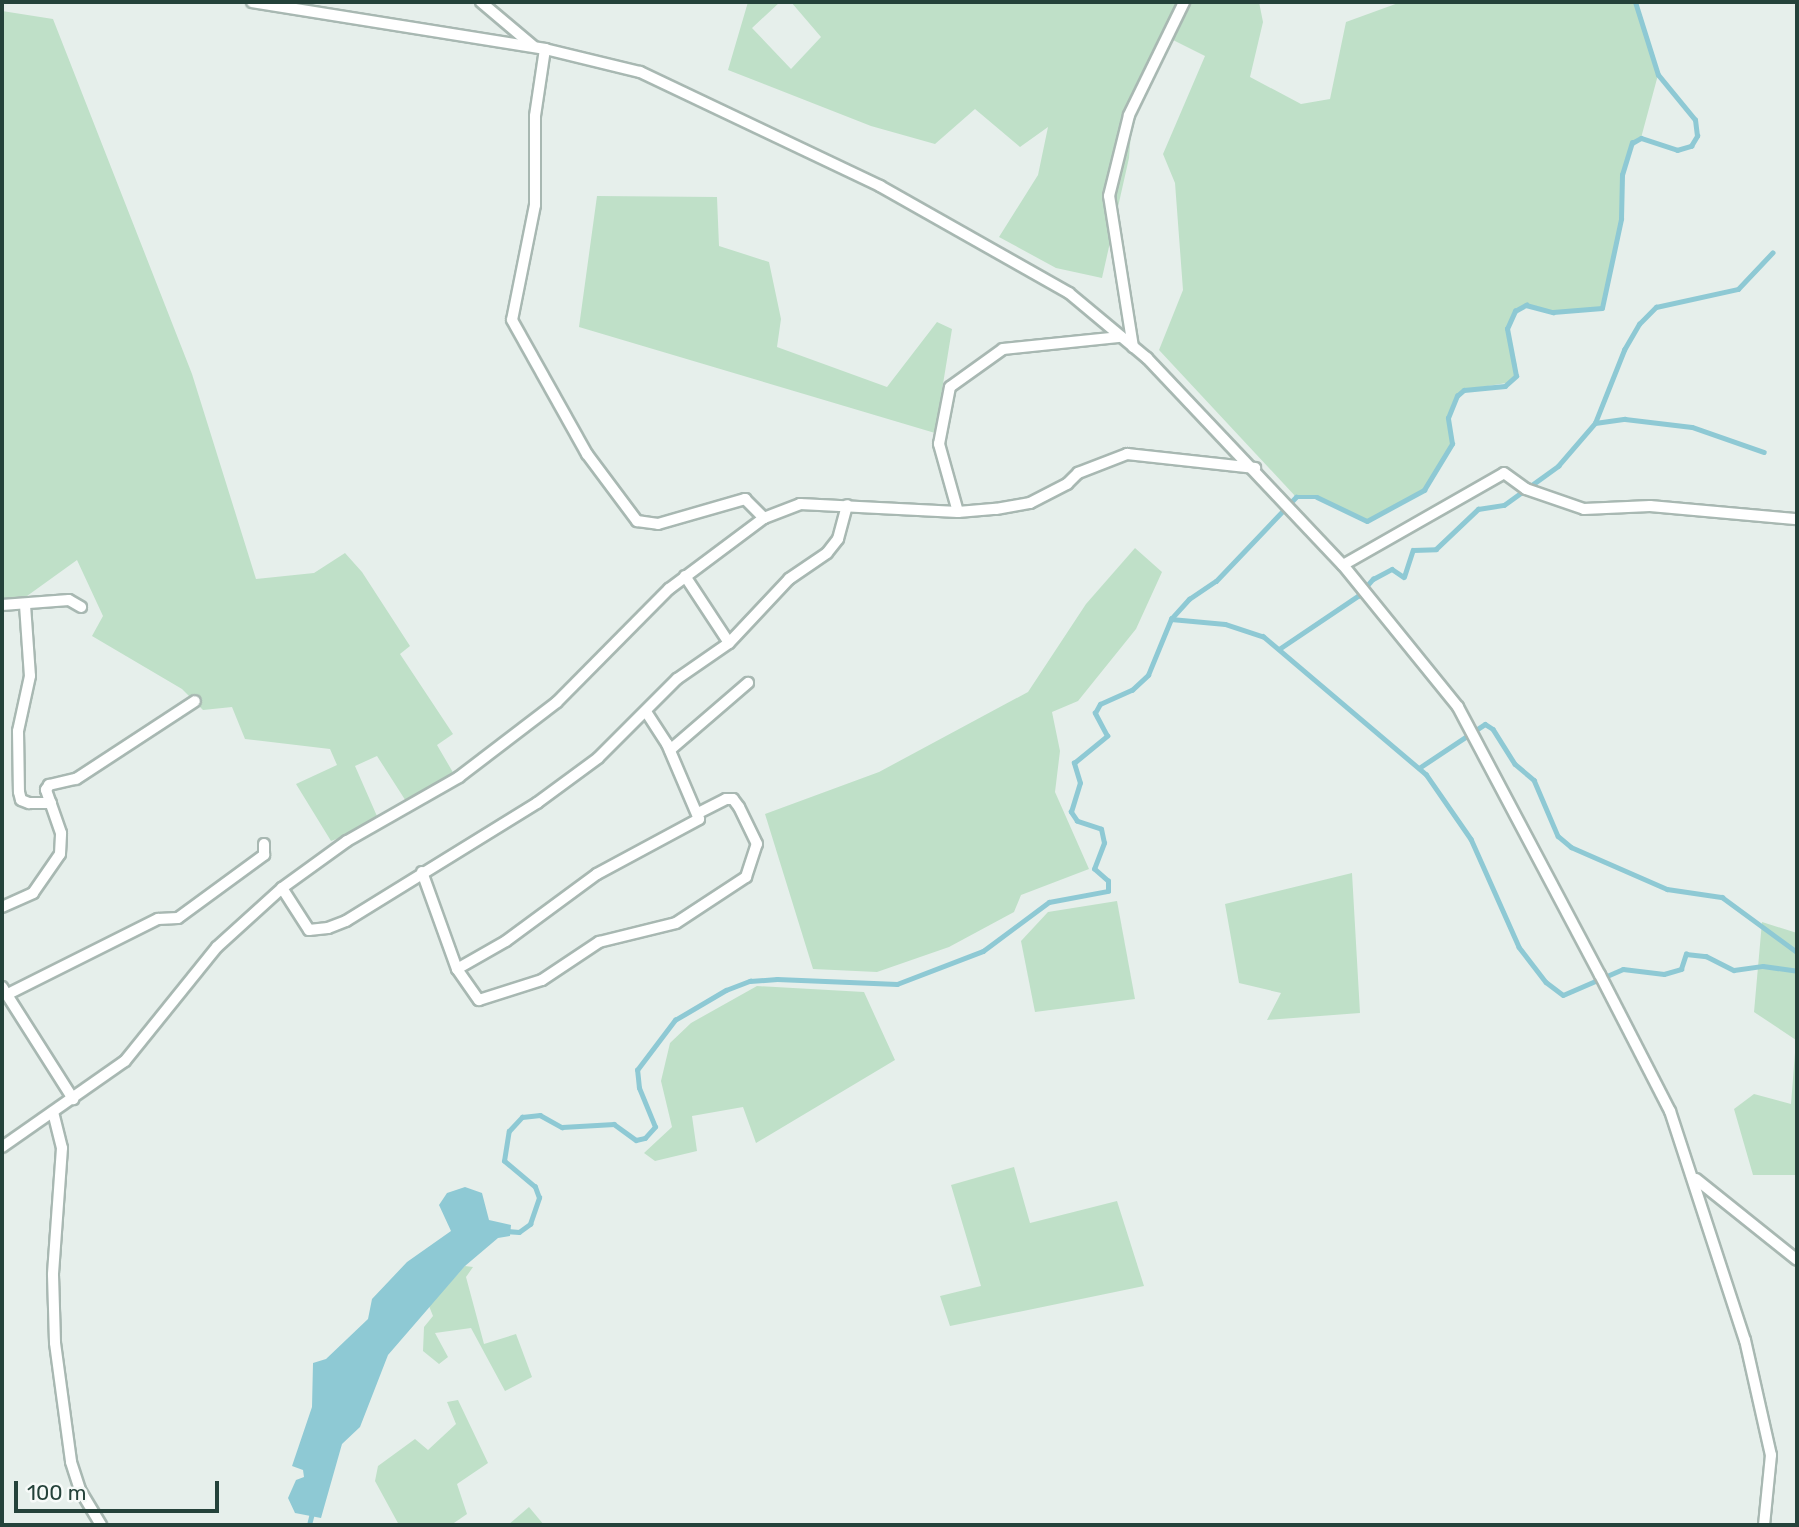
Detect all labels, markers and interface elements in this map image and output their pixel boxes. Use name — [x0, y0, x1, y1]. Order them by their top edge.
scale bar — [18, 1468, 222, 1512]
text: 100 m — [27, 1480, 86, 1505]

